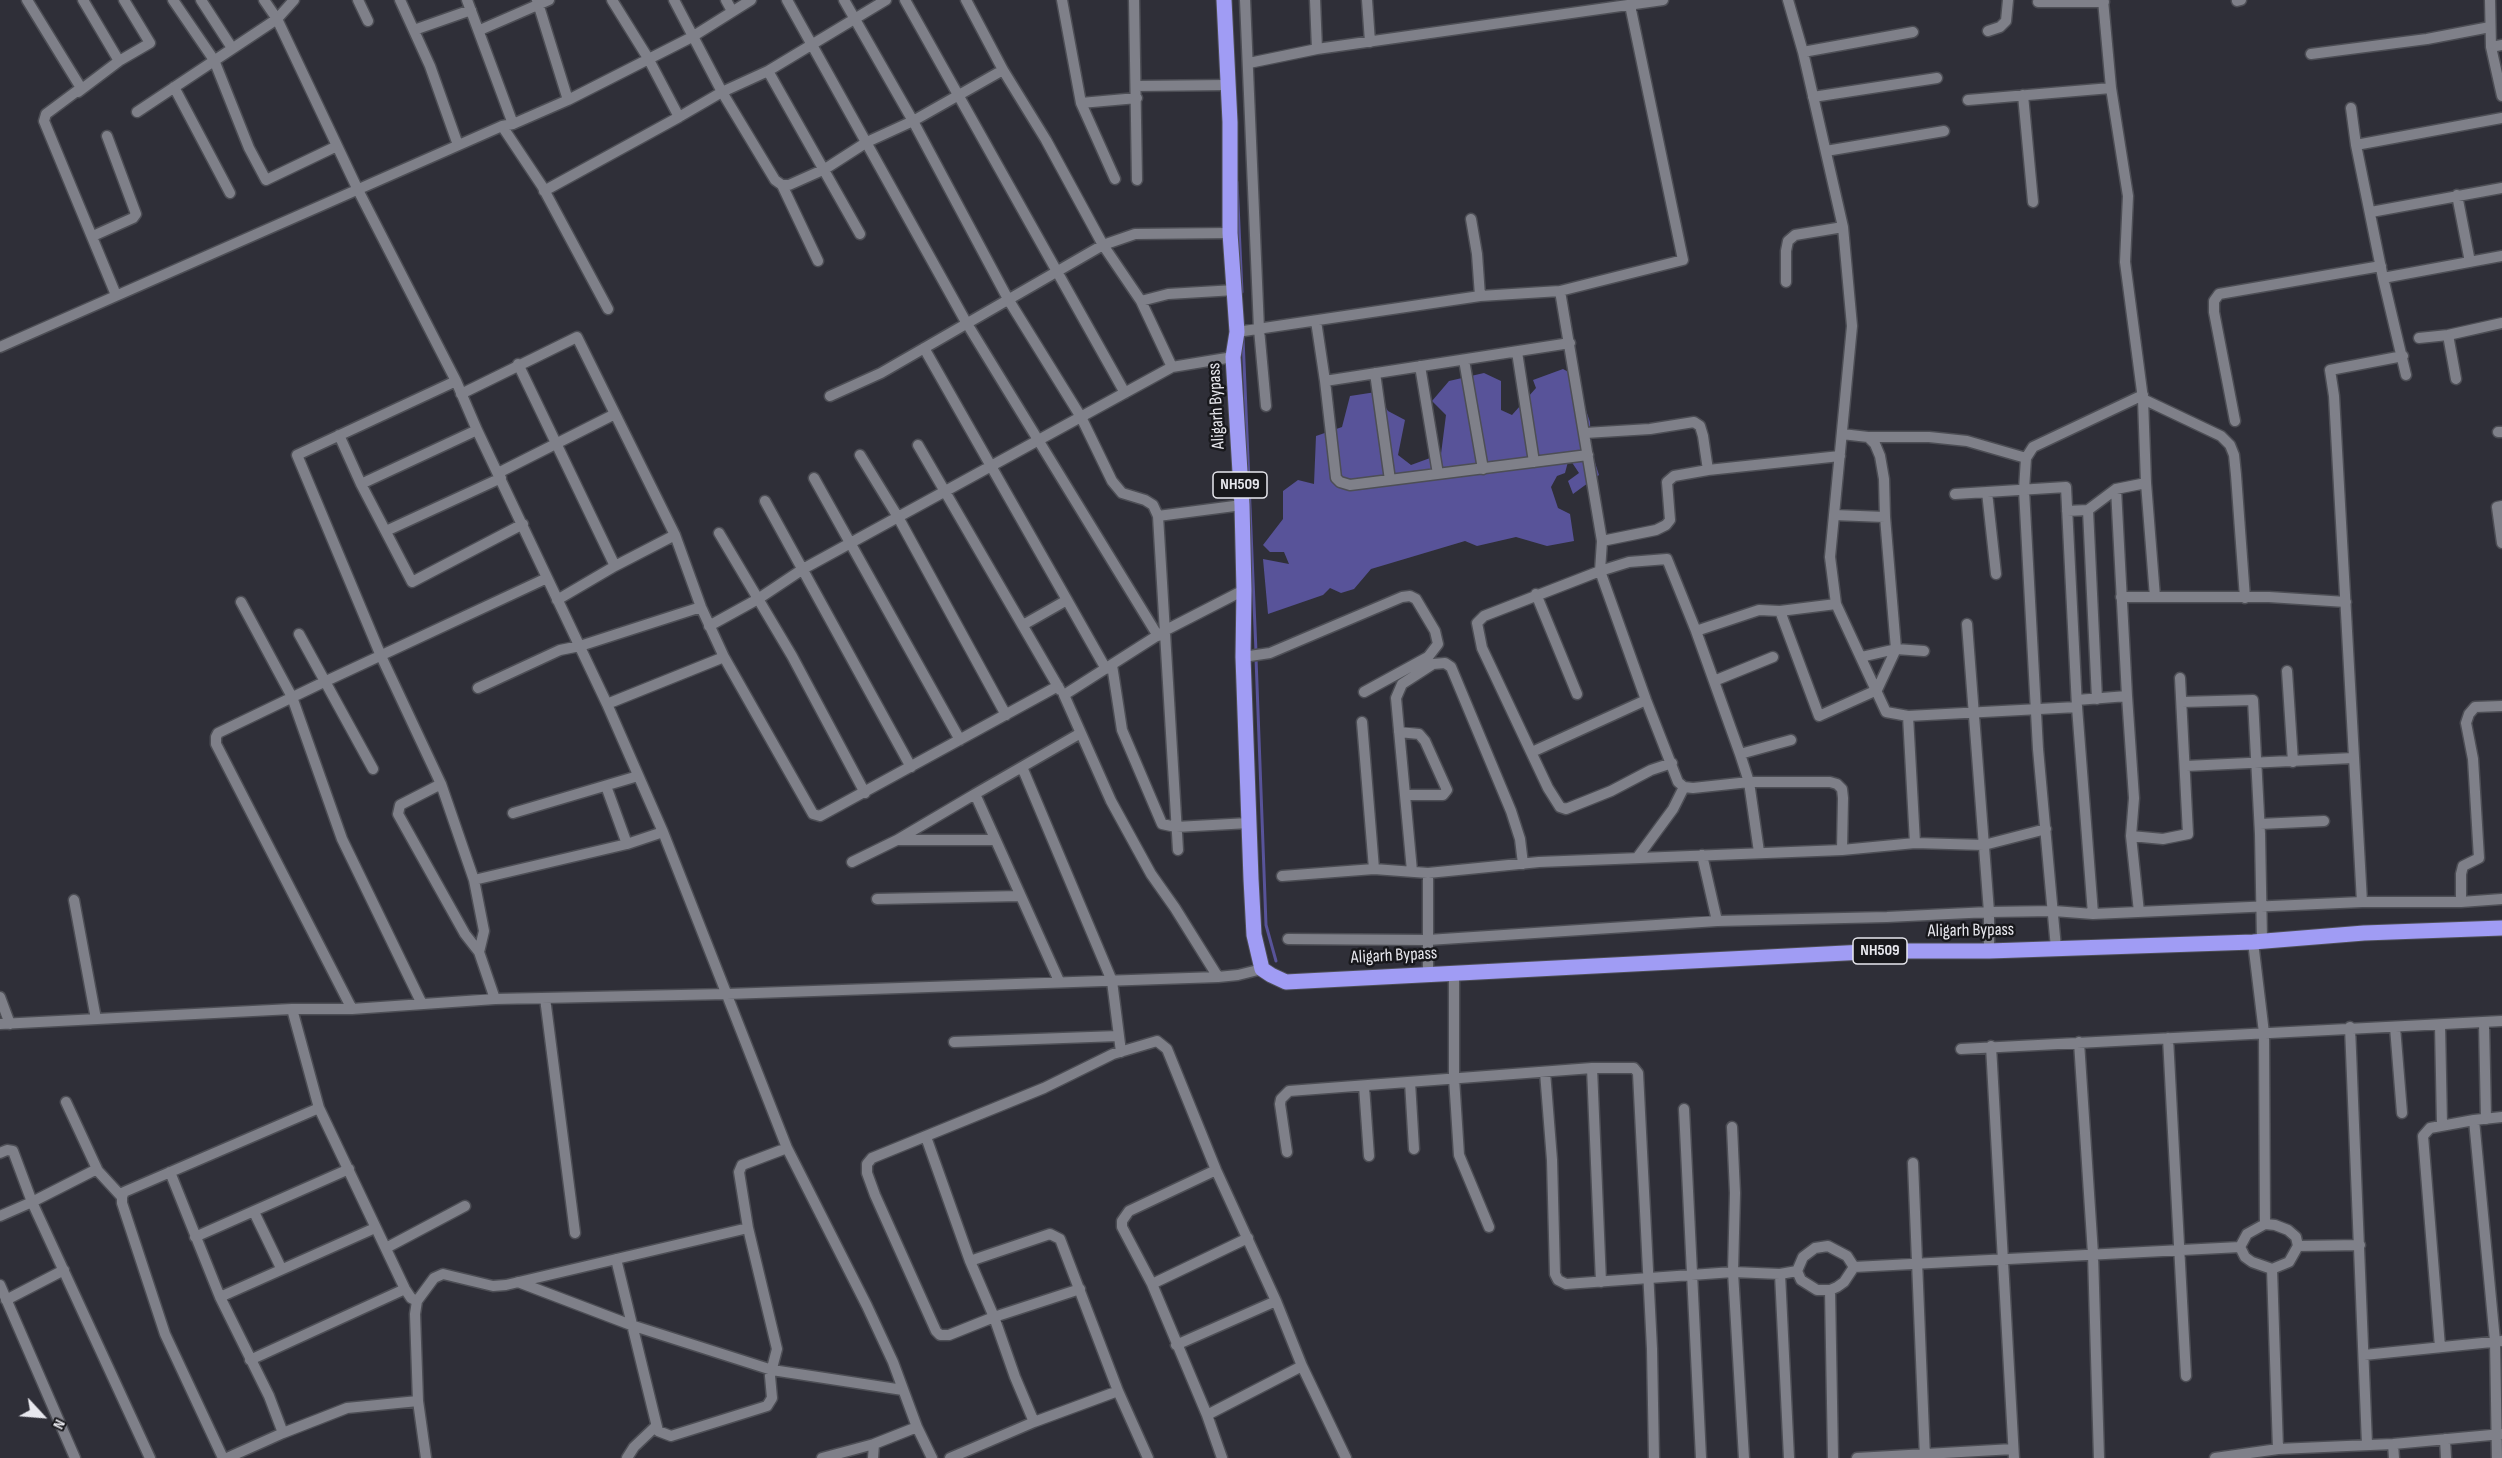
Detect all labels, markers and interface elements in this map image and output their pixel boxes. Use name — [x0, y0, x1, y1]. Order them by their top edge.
street label: Aligarh Bypass — [1204, 362, 1230, 450]
road number: NH509 — [1213, 472, 1267, 498]
street label: Aligarh Bypass — [1928, 919, 2014, 943]
road number: NH509 — [1853, 938, 1907, 964]
street label: Aligarh Bypass — [1350, 943, 1438, 969]
north arrow — [12, 1386, 72, 1446]
text: N — [48, 1416, 69, 1432]

